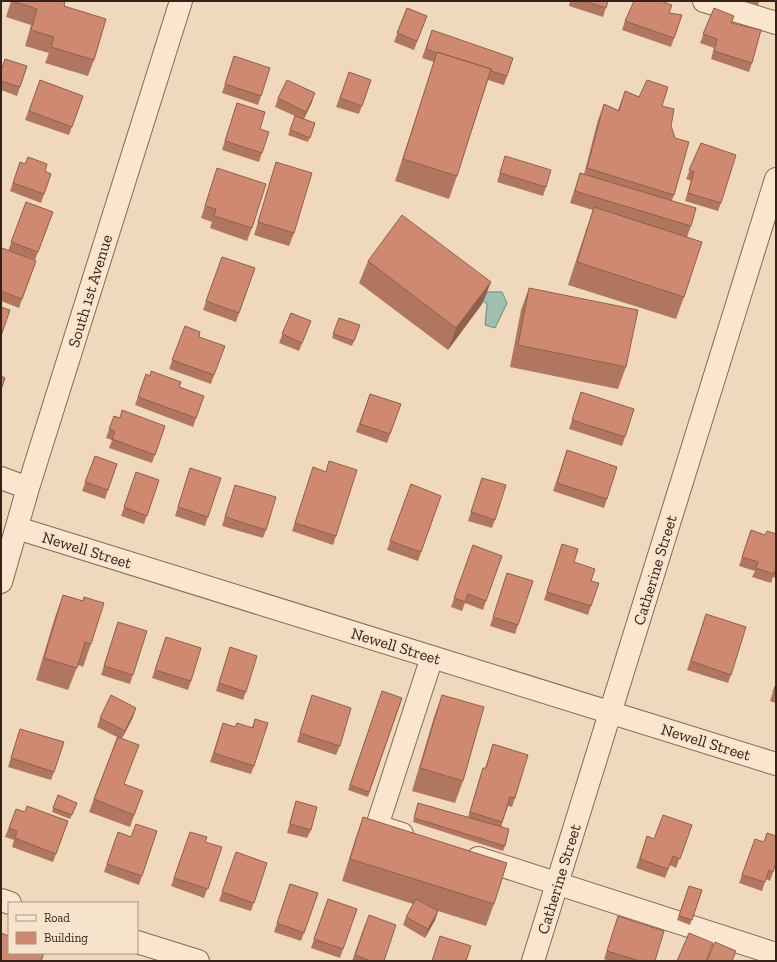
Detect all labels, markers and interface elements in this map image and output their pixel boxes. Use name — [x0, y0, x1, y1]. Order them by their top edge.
street label: South 1st Avenue — [64, 232, 116, 350]
street label: Catherine Street — [629, 513, 681, 627]
street label: Newell Street — [40, 527, 134, 573]
street label: Newell Street — [349, 623, 443, 669]
street label: Newell Street — [659, 719, 753, 765]
street label: Catherine Street — [533, 822, 585, 936]
legend — [8, 902, 138, 954]
text: Road — [44, 911, 70, 925]
text: Building — [44, 931, 88, 945]

